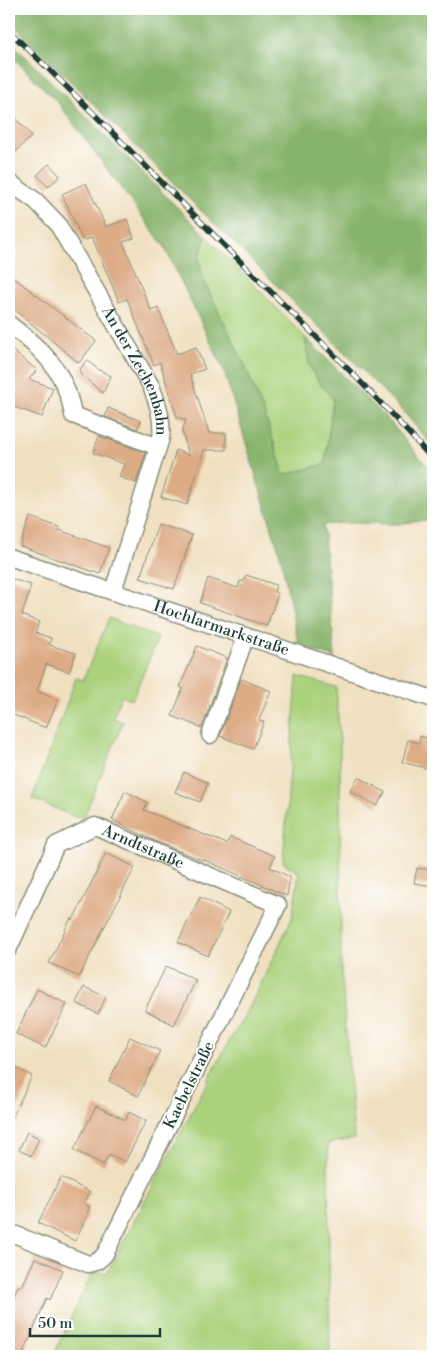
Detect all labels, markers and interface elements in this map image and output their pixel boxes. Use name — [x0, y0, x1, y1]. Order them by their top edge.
street label: An der Zechenbahn — [97, 302, 171, 436]
street label: Hochlarmarkstraße — [151, 596, 292, 660]
street label: Arndtstraße — [98, 820, 187, 873]
street label: Kaebelstraße — [159, 1038, 219, 1132]
scale bar — [30, 1305, 160, 1337]
text: 50 m — [38, 1314, 72, 1333]

